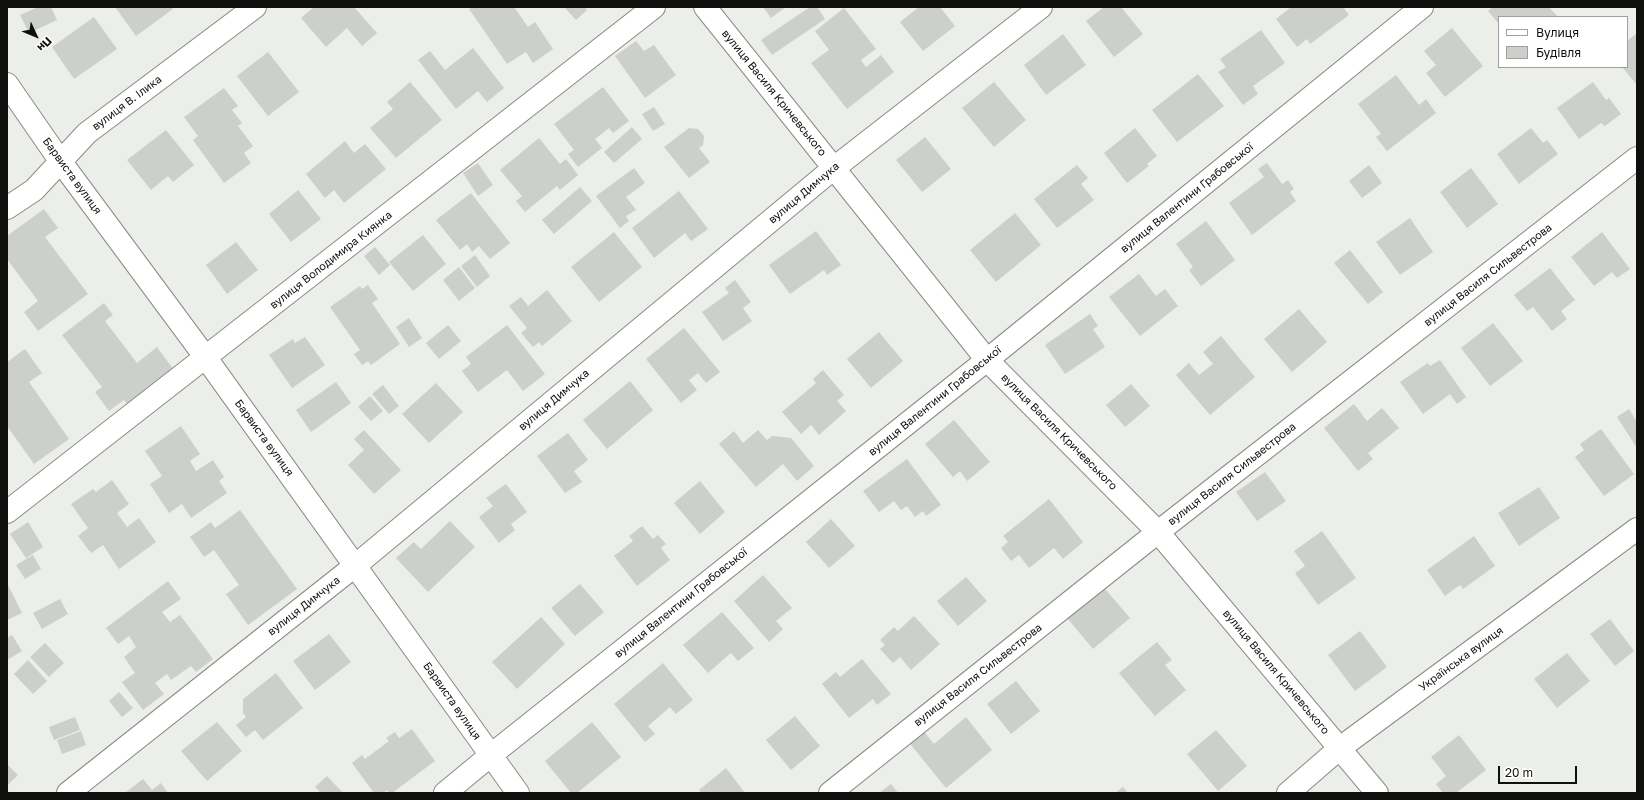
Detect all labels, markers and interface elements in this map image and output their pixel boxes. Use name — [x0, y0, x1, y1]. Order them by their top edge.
north arrow — [16, 16, 56, 56]
legend — [1498, 16, 1628, 68]
text: Вулиця — [1536, 25, 1579, 40]
street label: вулиця Василя Кричевського — [719, 27, 829, 159]
text: Пн — [35, 35, 55, 55]
text: Будівля — [1536, 45, 1581, 60]
street label: вулиця В. Ілика — [90, 73, 164, 133]
street label: Барвиста вулиця — [40, 135, 104, 217]
street label: вулиця Валентини Грабовської — [1118, 140, 1256, 256]
street label: вулиця Димчука — [766, 160, 842, 226]
street label: вулиця Володимира Киянка — [267, 208, 395, 312]
street label: вулиця Василя Сильвестрова — [1421, 221, 1555, 329]
street label: вулиця Валентини Грабовської — [866, 343, 1004, 459]
street label: вулиця Димчука — [516, 367, 592, 433]
street label: вулиця Василя Кричевського — [998, 371, 1120, 493]
street label: Барвиста вулиця — [232, 397, 296, 479]
street label: вулиця Василя Сильвестрова — [1165, 420, 1299, 528]
street label: вулиця Валентини Грабовської — [612, 545, 750, 661]
street label: вулиця Димчука — [265, 574, 343, 638]
street label: вулиця Василя Кричевського — [1220, 607, 1332, 737]
street label: вулиця Василя Сильвестрова — [911, 621, 1045, 729]
street label: Українська вулиця — [1416, 624, 1506, 694]
street label: Барвиста вулиця — [420, 660, 484, 742]
scale bar — [1500, 758, 1579, 784]
text: 20 m — [1505, 765, 1533, 780]

